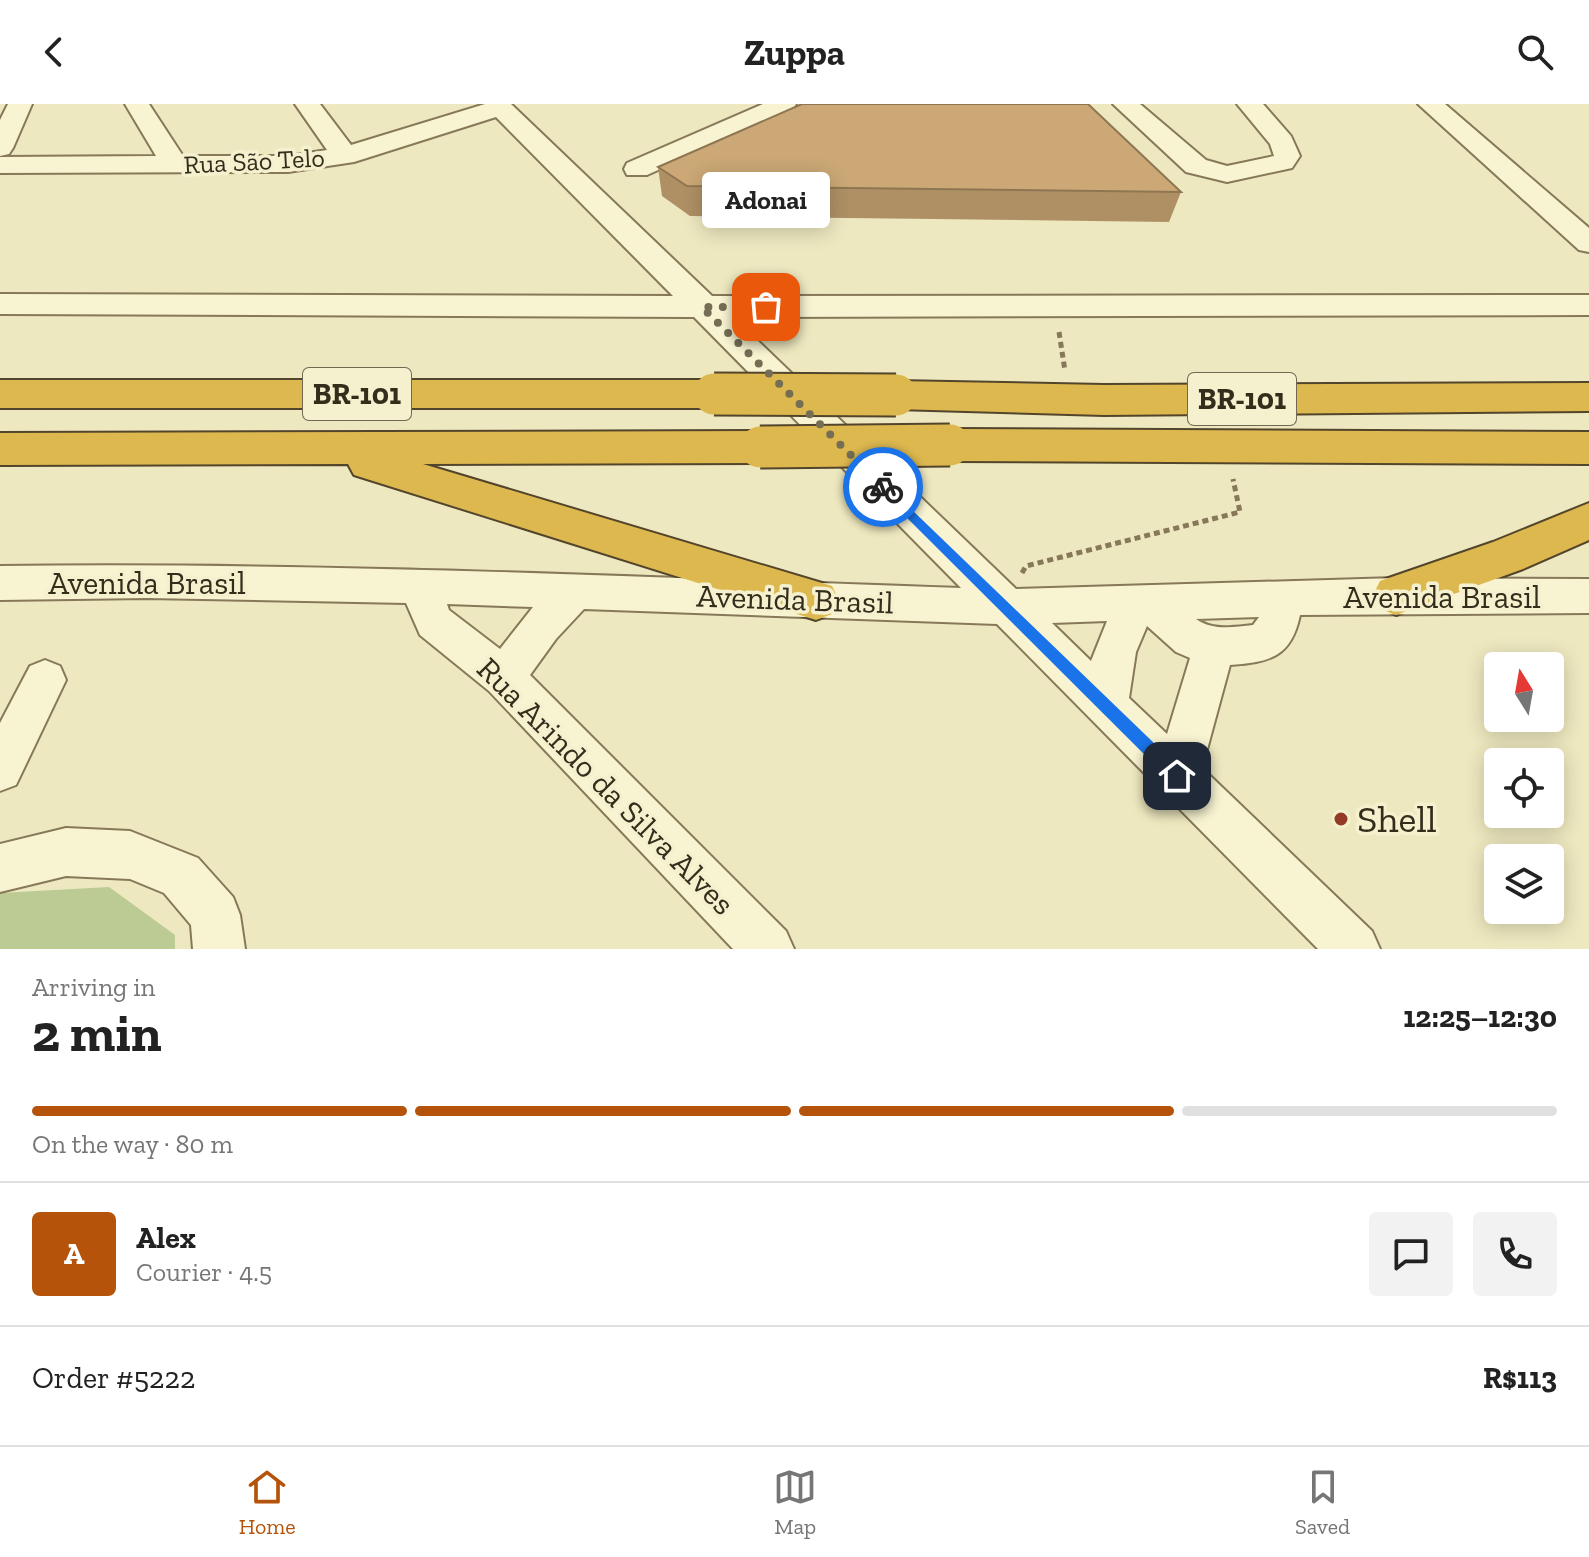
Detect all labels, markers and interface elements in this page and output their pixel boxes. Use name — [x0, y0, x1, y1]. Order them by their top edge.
icon: back — [32, 30, 76, 74]
icon: search — [1513, 30, 1557, 74]
text: Zuppa — [744, 31, 845, 74]
street label: Rua São Telo — [183, 141, 325, 181]
callout: Adonai — [702, 171, 830, 227]
text: Adonai — [725, 184, 807, 216]
pin — [732, 273, 800, 341]
icon: bag — [744, 285, 788, 329]
road number: BR-101 — [303, 368, 411, 420]
road number: BR-101 — [1188, 373, 1296, 425]
courier — [843, 447, 923, 527]
icon: bike — [861, 465, 905, 509]
street label: Avenida Brasil — [48, 564, 246, 602]
street label: Avenida Brasil — [696, 577, 894, 621]
street label: Avenida Brasil — [1343, 578, 1541, 616]
street label: Rua Arindo da Silva Alves — [469, 649, 743, 923]
north arrow — [1484, 652, 1564, 732]
map controls — [1484, 652, 1564, 924]
pin — [1143, 742, 1211, 810]
button: locate — [1484, 748, 1564, 828]
icon: home — [1155, 754, 1199, 798]
place label: Shell — [1357, 796, 1437, 842]
marker: Shell — [1332, 810, 1350, 828]
button: layers — [1484, 844, 1564, 924]
text: Arriving in — [32, 971, 155, 1003]
text: 12:25–12:30 — [1403, 999, 1557, 1035]
text: 2 min — [32, 1002, 162, 1064]
text: On the way · 80 m — [32, 1128, 233, 1160]
button: chat — [1369, 1212, 1453, 1296]
button: phone — [1473, 1212, 1557, 1296]
text: Alex — [136, 1220, 196, 1256]
text: A — [64, 1236, 84, 1272]
text: Courier · 4.5 — [136, 1256, 272, 1288]
text: Order #5222 — [32, 1360, 195, 1396]
text: R$113 — [1483, 1360, 1557, 1396]
tab: Home — [239, 1465, 296, 1540]
tab: Map — [773, 1465, 817, 1540]
tab: Saved — [1295, 1465, 1350, 1540]

